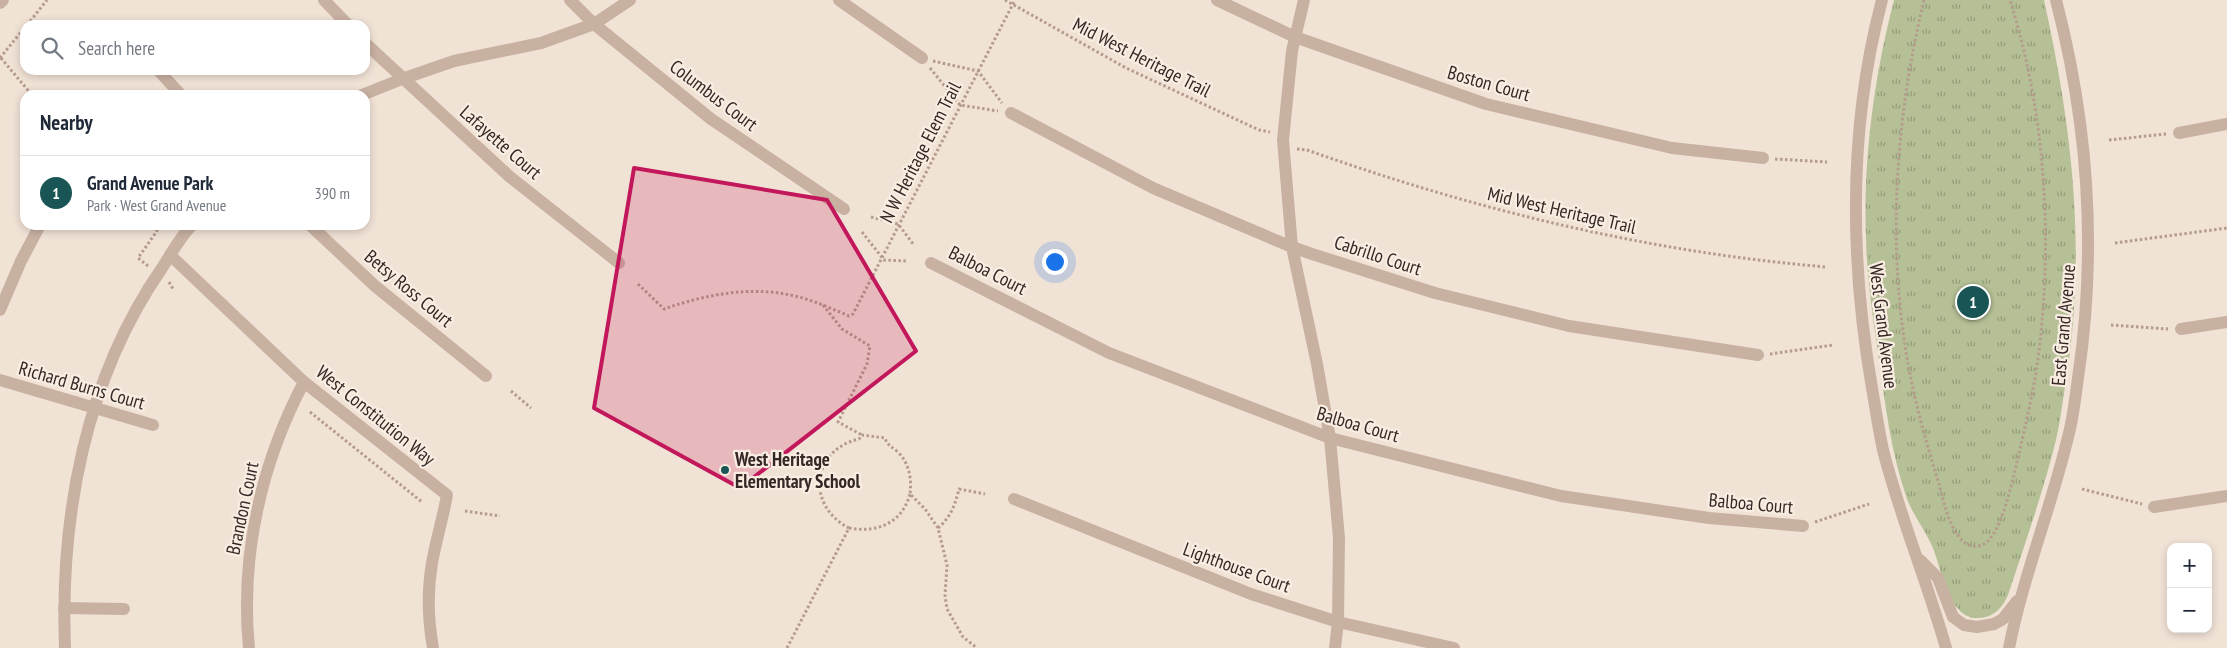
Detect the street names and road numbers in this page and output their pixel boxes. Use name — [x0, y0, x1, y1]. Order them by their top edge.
street label: Mid West Heritage Trail — [1069, 12, 1216, 102]
street label: Columbus Court — [665, 54, 763, 136]
street label: Boston Court — [1445, 60, 1534, 106]
street label: N W Heritage Elem Trail — [874, 77, 966, 227]
street label: Lafayette Court — [455, 100, 547, 184]
street label: Mid West Heritage Trail — [1485, 181, 1639, 239]
street label: Cabrillo Court — [1331, 230, 1425, 281]
street label: Balboa Court — [945, 240, 1032, 300]
street label: Betsy Ross Court — [360, 244, 459, 332]
street label: West Grand Avenue — [1864, 262, 1904, 390]
street label: East Grand Avenue — [2046, 263, 2080, 387]
street label: Richard Burns Court — [16, 356, 149, 415]
street label: West Constitution Way — [312, 360, 441, 471]
street label: Balboa Court — [1314, 401, 1403, 447]
street label: Brandon Court — [220, 459, 264, 557]
street label: Balboa Court — [1708, 487, 1795, 519]
street label: Lighthouse Court — [1180, 536, 1295, 598]

